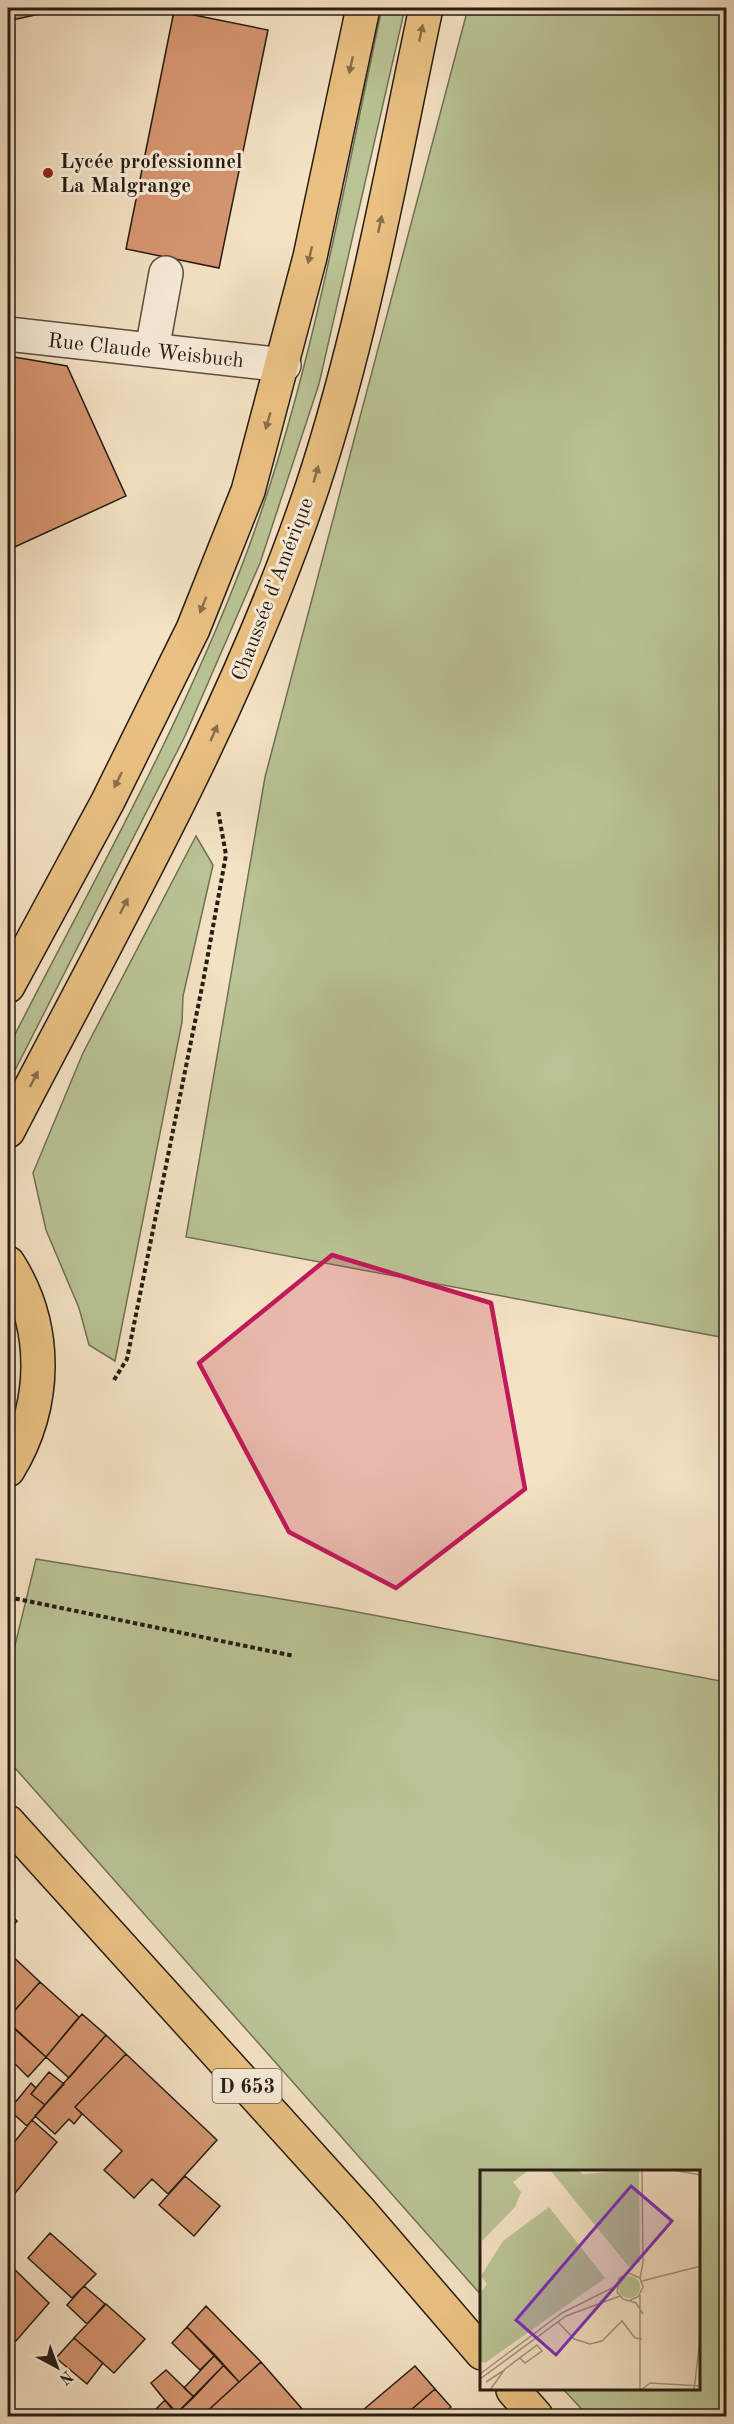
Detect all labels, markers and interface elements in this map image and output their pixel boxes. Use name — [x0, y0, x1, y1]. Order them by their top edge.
one-way arrow — [417, 24, 426, 43]
one-way arrow — [346, 55, 355, 74]
place label: Lycée professionnel La Malgrange — [60, 152, 243, 197]
marker: Lycée professionnel La Malgrange — [41, 166, 55, 180]
one-way arrow — [376, 214, 385, 233]
one-way arrow — [305, 246, 315, 265]
street label: Rue Claude Weisbuch — [47, 331, 245, 372]
one-way arrow — [263, 412, 272, 430]
one-way arrow — [312, 465, 321, 483]
street label: Chaussée d'Amérique — [229, 495, 318, 684]
one-way arrow — [198, 596, 208, 614]
one-way arrow — [209, 724, 219, 742]
one-way arrow — [113, 772, 123, 789]
one-way arrow — [120, 898, 129, 915]
one-way arrow — [30, 1071, 39, 1088]
road number: D 653 — [212, 2069, 282, 2103]
inset map — [480, 2170, 701, 2391]
north arrow — [27, 2337, 87, 2397]
text: N — [55, 2367, 75, 2387]

